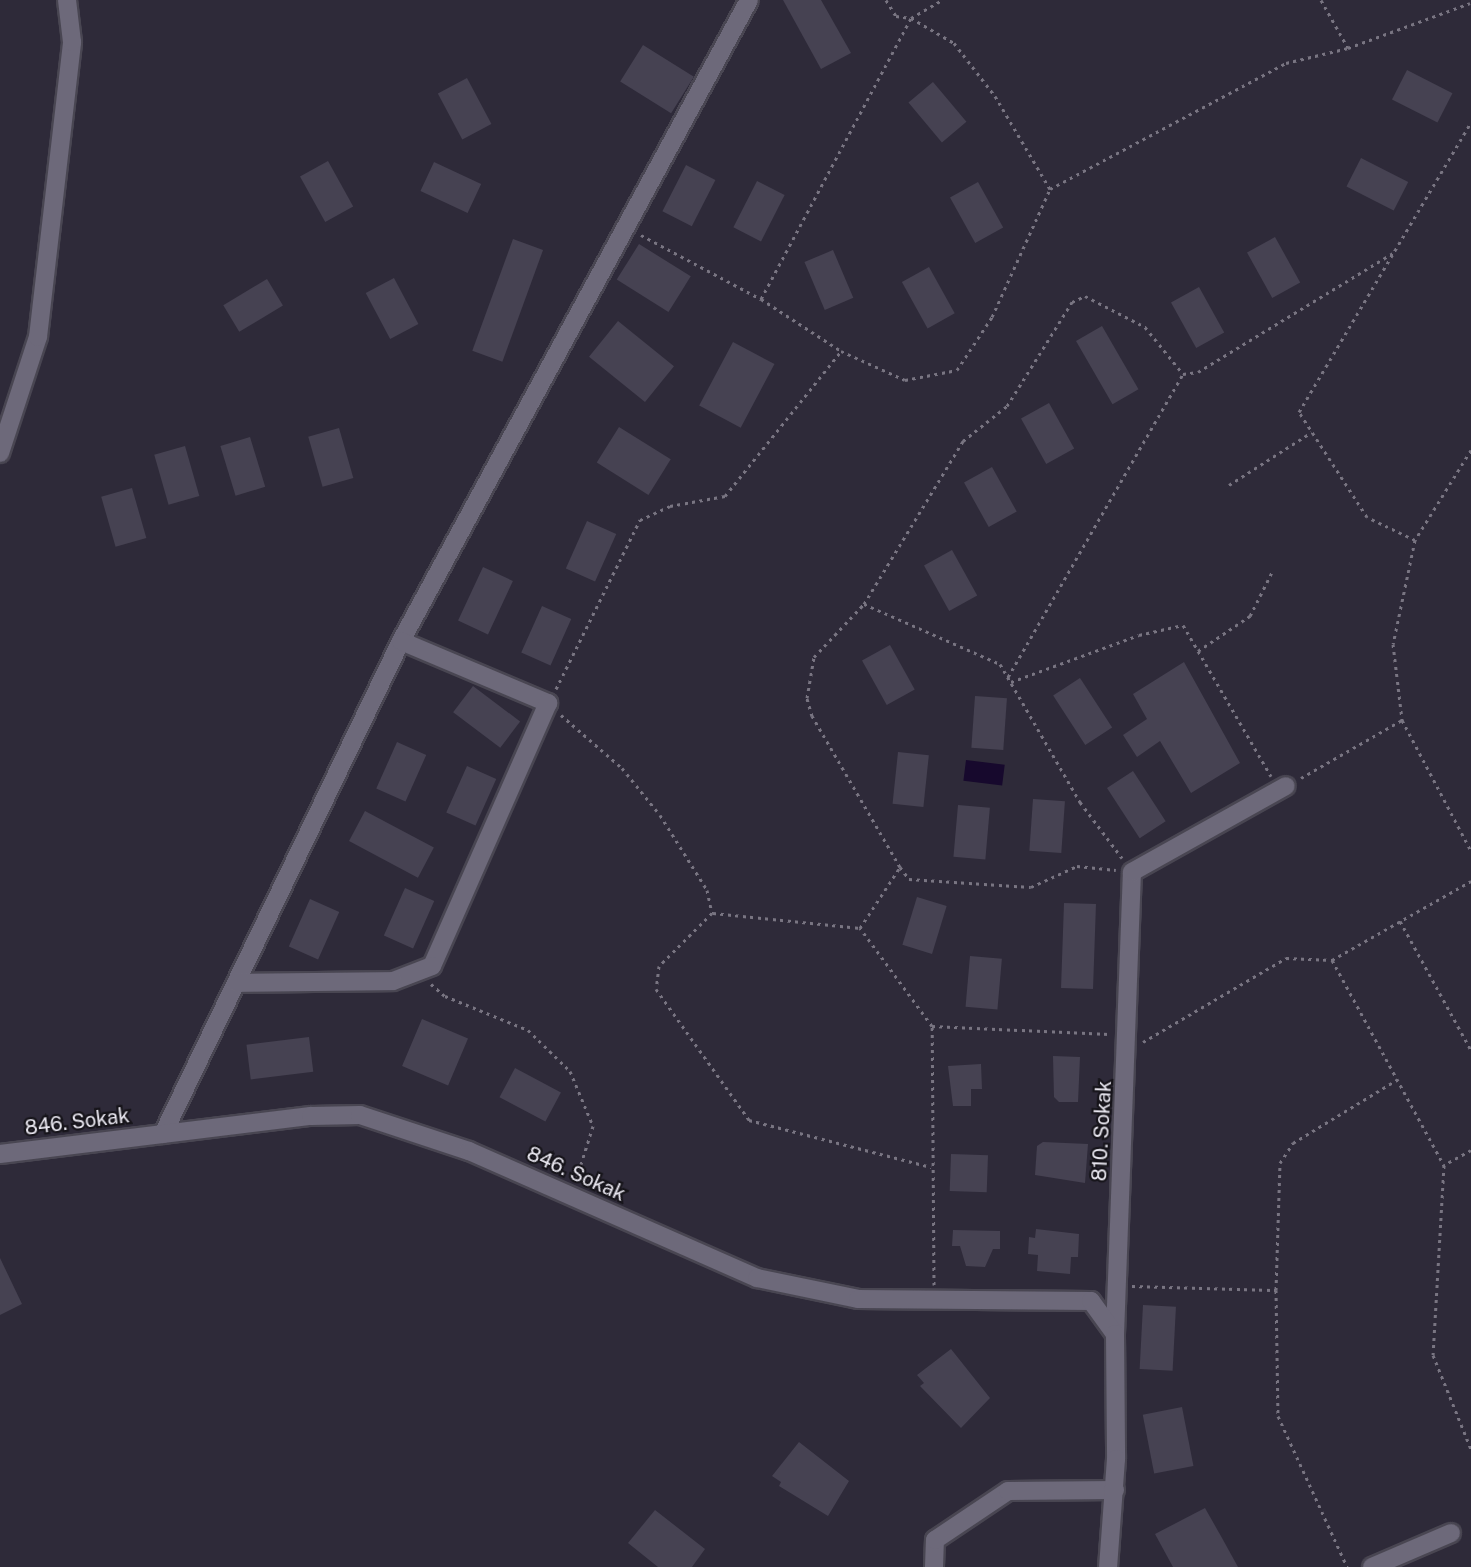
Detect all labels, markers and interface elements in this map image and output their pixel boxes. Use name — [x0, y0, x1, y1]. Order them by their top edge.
street label: 810. Sokak — [1087, 1080, 1117, 1182]
street label: 846. Sokak — [23, 1104, 131, 1140]
street label: 846. Sokak — [523, 1142, 629, 1206]

